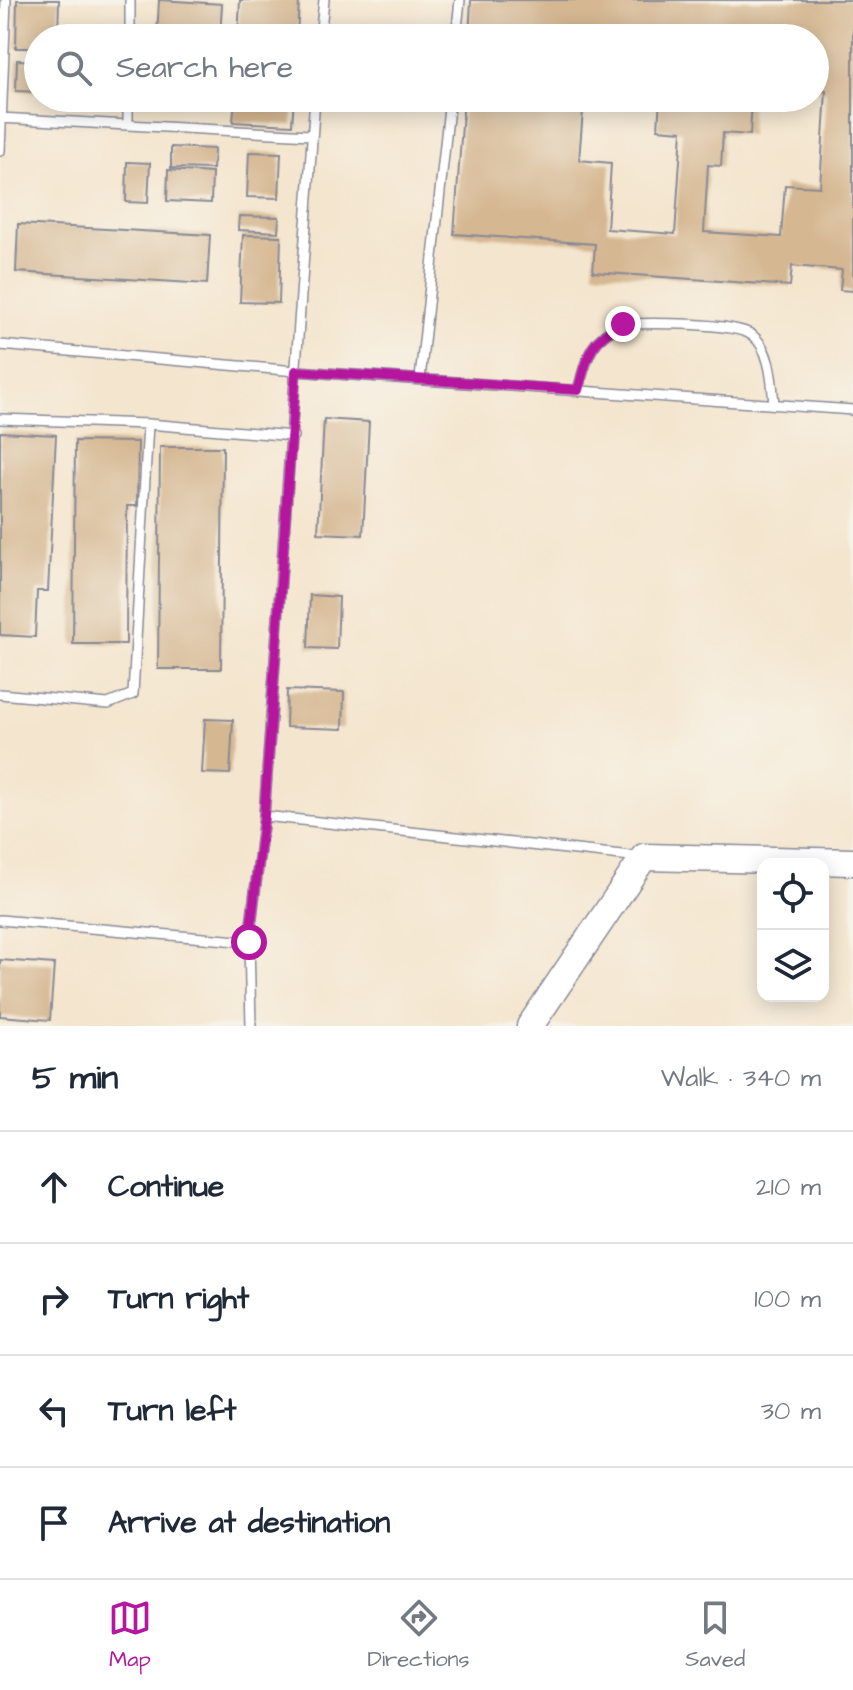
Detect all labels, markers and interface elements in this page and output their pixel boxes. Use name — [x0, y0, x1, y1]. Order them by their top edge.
search box — [24, 24, 829, 112]
icon: search — [52, 46, 96, 90]
text: Search here — [116, 47, 293, 89]
route end — [605, 306, 641, 342]
map controls — [757, 858, 829, 1002]
button: locate — [757, 858, 829, 930]
route start — [231, 924, 267, 960]
button: layers — [757, 930, 829, 1002]
text: 5 min — [32, 1054, 118, 1102]
text: Walk · 340 m — [661, 1060, 821, 1096]
icon: ahead — [32, 1165, 76, 1209]
text: Continue — [108, 1166, 224, 1208]
text: 210 m — [756, 1169, 821, 1205]
icon: right — [32, 1277, 76, 1321]
text: Turn right — [108, 1278, 249, 1320]
text: 100 m — [754, 1281, 821, 1317]
icon: left — [32, 1389, 76, 1433]
text: Turn left — [108, 1390, 236, 1432]
text: 30 m — [761, 1393, 821, 1429]
icon: arrive — [32, 1501, 76, 1545]
text: Arrive at destination — [108, 1502, 390, 1544]
tab: Map — [108, 1596, 152, 1675]
tab: Directions — [367, 1596, 470, 1675]
tab: Saved — [685, 1596, 745, 1675]

